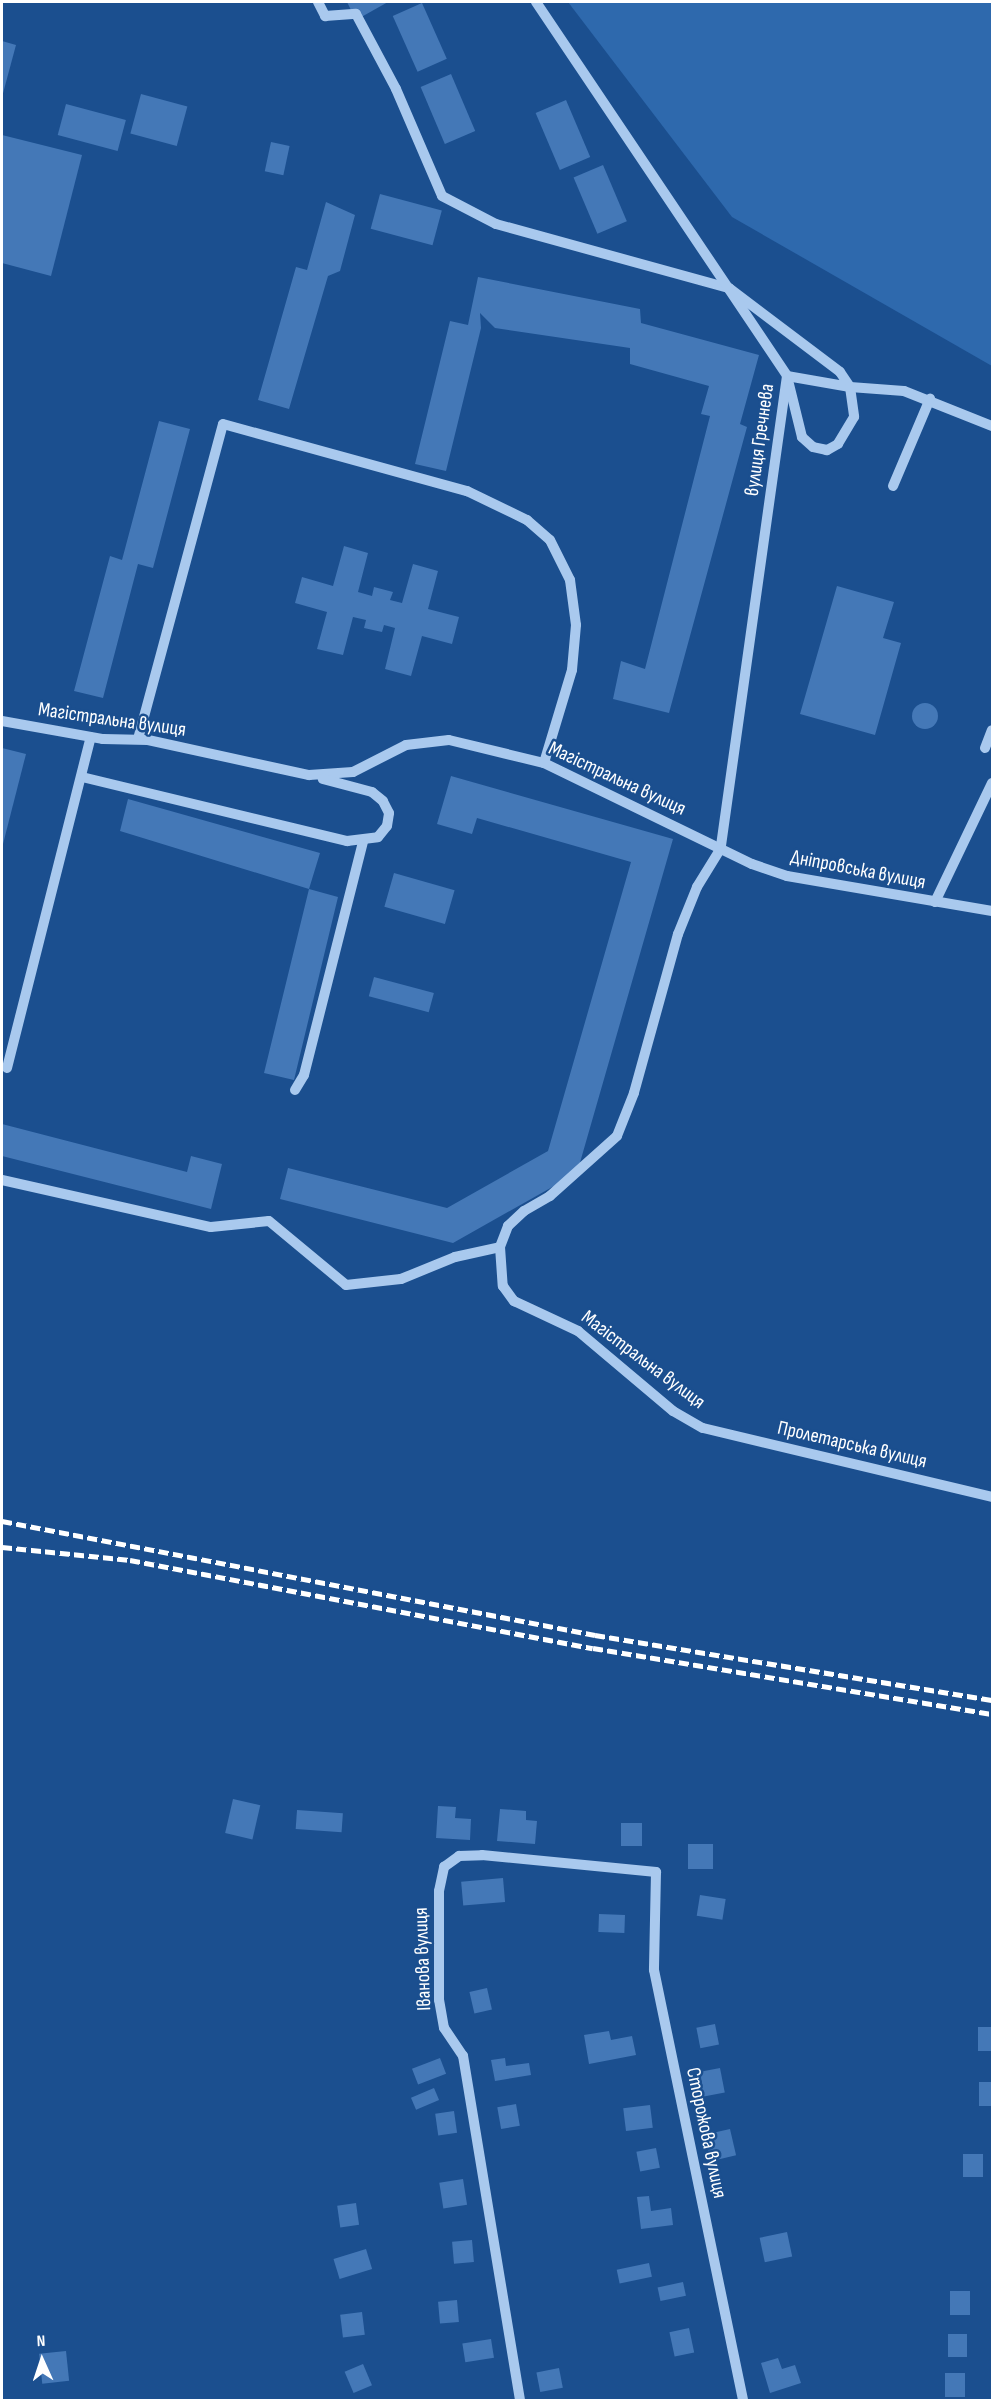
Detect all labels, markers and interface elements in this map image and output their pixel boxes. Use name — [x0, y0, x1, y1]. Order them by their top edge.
street label: вулиця Гречнева — [740, 382, 780, 498]
street label: Магістральна вулиця — [37, 698, 187, 742]
street label: Магістральна вулиця — [544, 737, 690, 821]
street label: Дніпровська вулиця — [788, 845, 928, 895]
street label: Магістральна вулиця — [576, 1306, 710, 1414]
street label: Пролетарська вулиця — [775, 1416, 929, 1474]
street label: Іванова вулиця — [409, 1907, 437, 2011]
street label: Сторожова вулиця — [680, 2065, 732, 2201]
north arrow — [12, 2330, 72, 2390]
text: N — [36, 2332, 46, 2351]

